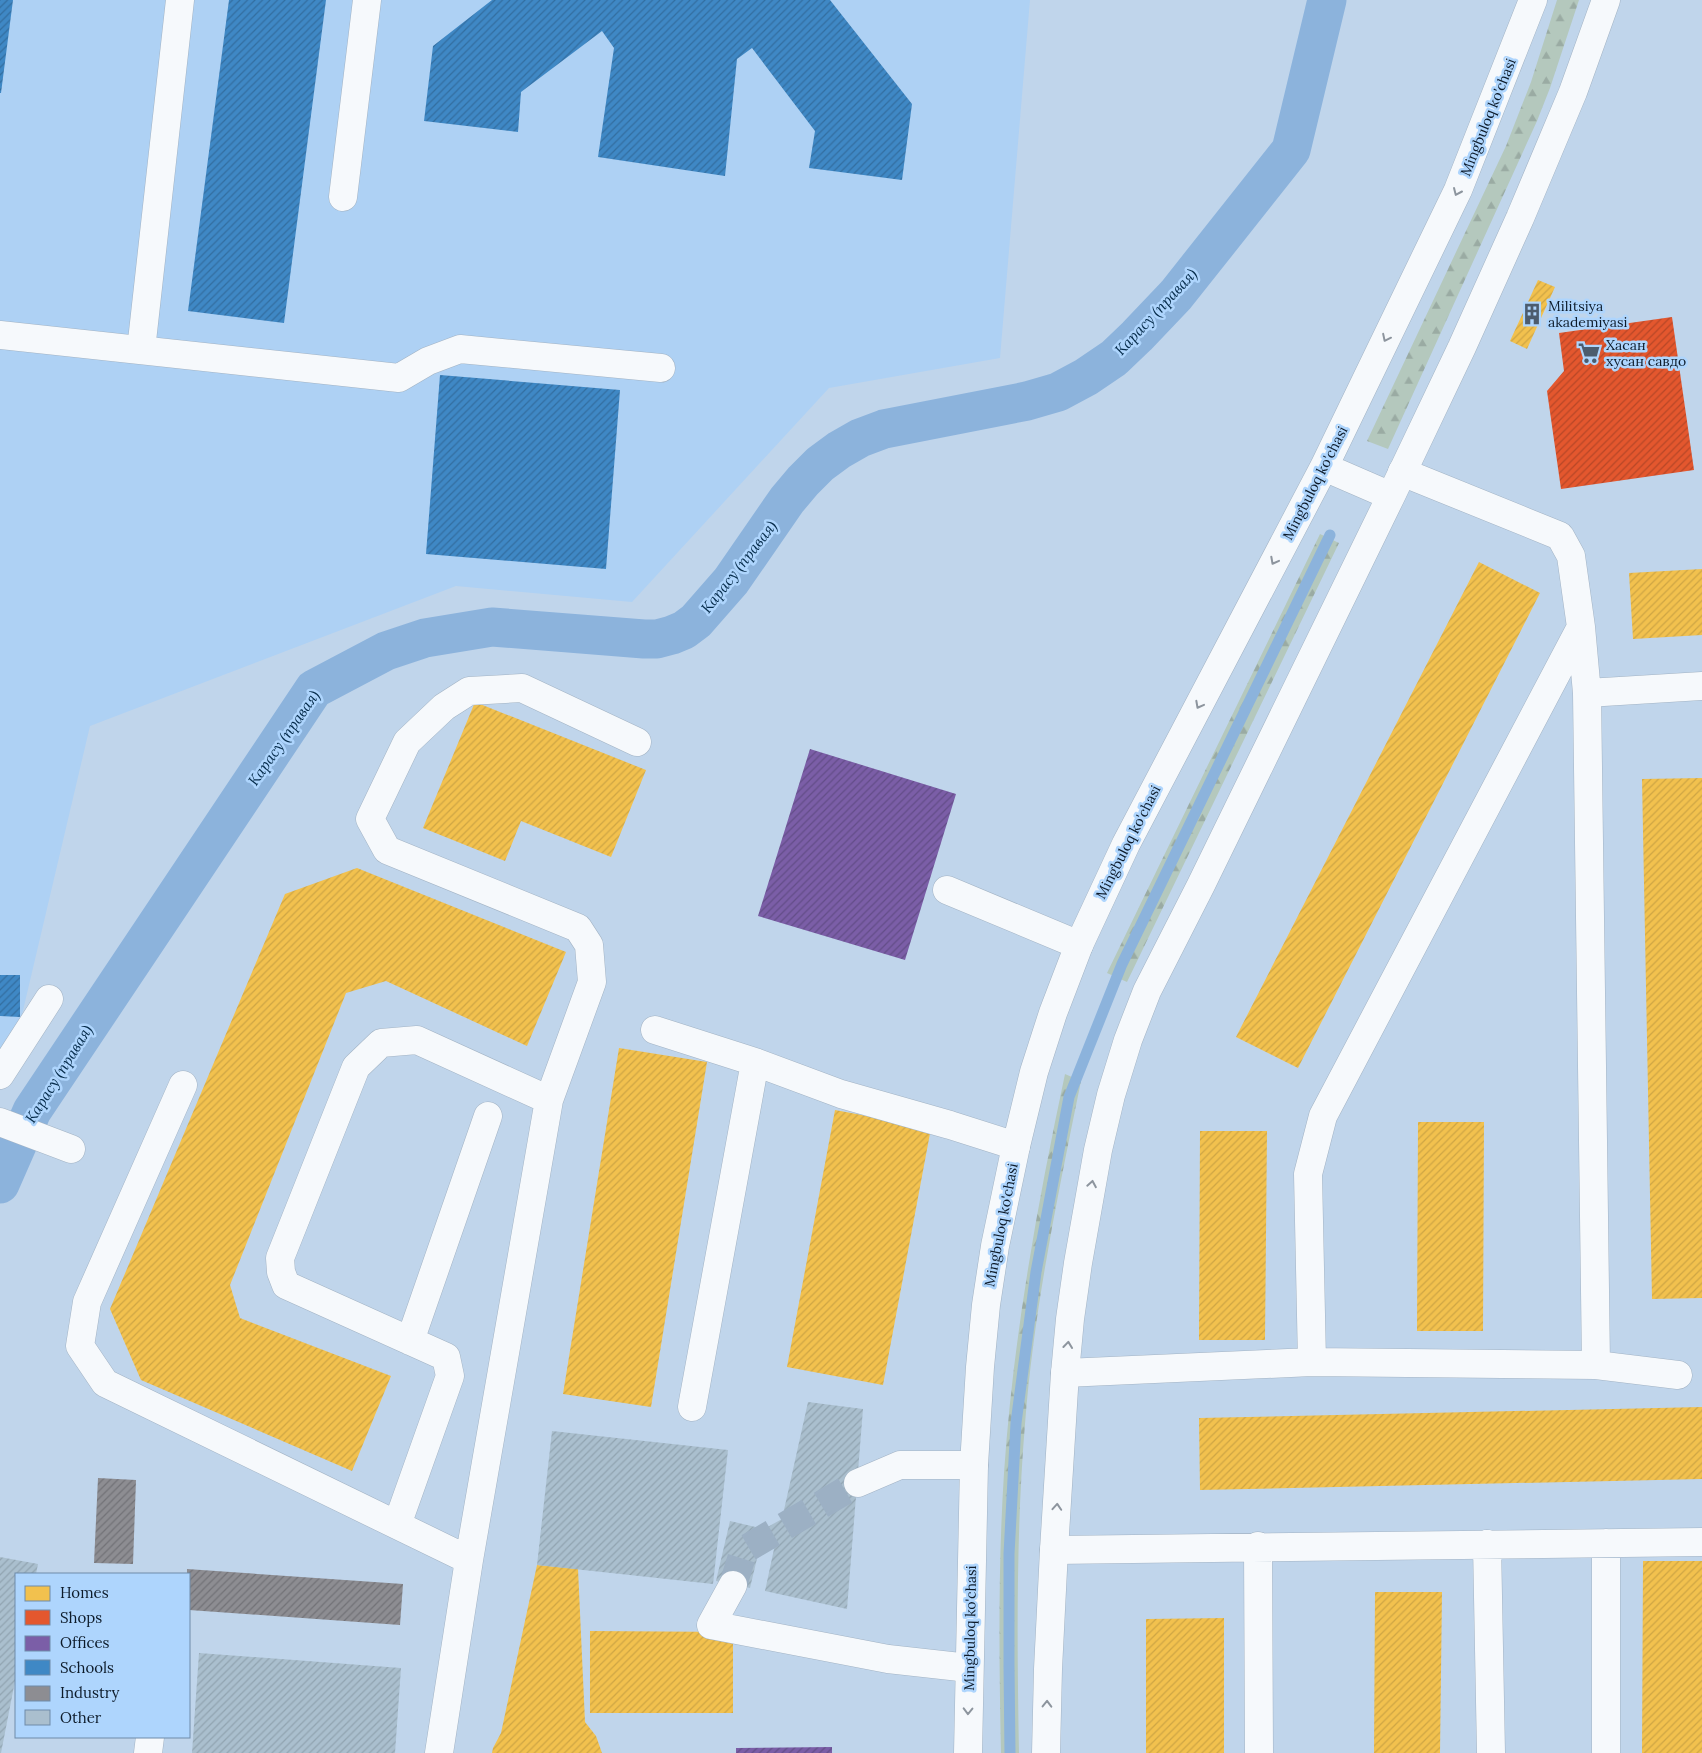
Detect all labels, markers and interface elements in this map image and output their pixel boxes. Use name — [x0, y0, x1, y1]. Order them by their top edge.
street label: Mingbuloq ko'chasi — [1456, 56, 1520, 178]
one-way arrow — [1453, 187, 1463, 196]
water label: Карасу (правая) — [1110, 264, 1202, 360]
place label: Militsiya akademiyasi — [1548, 297, 1627, 331]
building icon: Militsiya akademiyasi — [1519, 301, 1545, 327]
one-way arrow — [1382, 333, 1393, 342]
place label: Хасан хусан савдо — [1606, 336, 1686, 370]
supermarket icon: Хасан хусан савдо — [1576, 340, 1602, 366]
street label: Mingbuloq ko'chasi — [1279, 423, 1351, 543]
water label: Карасу (правая) — [697, 517, 781, 617]
one-way arrow — [1270, 556, 1280, 565]
water label: Карасу (правая) — [244, 686, 324, 790]
one-way arrow — [1195, 700, 1205, 709]
street label: Mingbuloq ko'chasi — [1092, 782, 1164, 902]
water label: Карасу (правая) — [21, 1021, 97, 1127]
street label: Mingbuloq ko'chasi — [980, 1162, 1022, 1288]
one-way arrow — [1086, 1180, 1096, 1189]
one-way arrow — [1062, 1341, 1073, 1349]
one-way arrow — [1051, 1503, 1062, 1511]
street label: Mingbuloq ko'chasi — [960, 1565, 980, 1691]
legend — [15, 1573, 190, 1738]
text: Homes — [60, 1583, 109, 1602]
text: Shops — [60, 1608, 102, 1627]
text: Offices — [60, 1633, 110, 1652]
text: Schools — [60, 1658, 114, 1677]
text: Industry — [60, 1683, 119, 1702]
one-way arrow — [1042, 1700, 1052, 1708]
one-way arrow — [963, 1707, 973, 1715]
text: Other — [60, 1708, 102, 1727]

